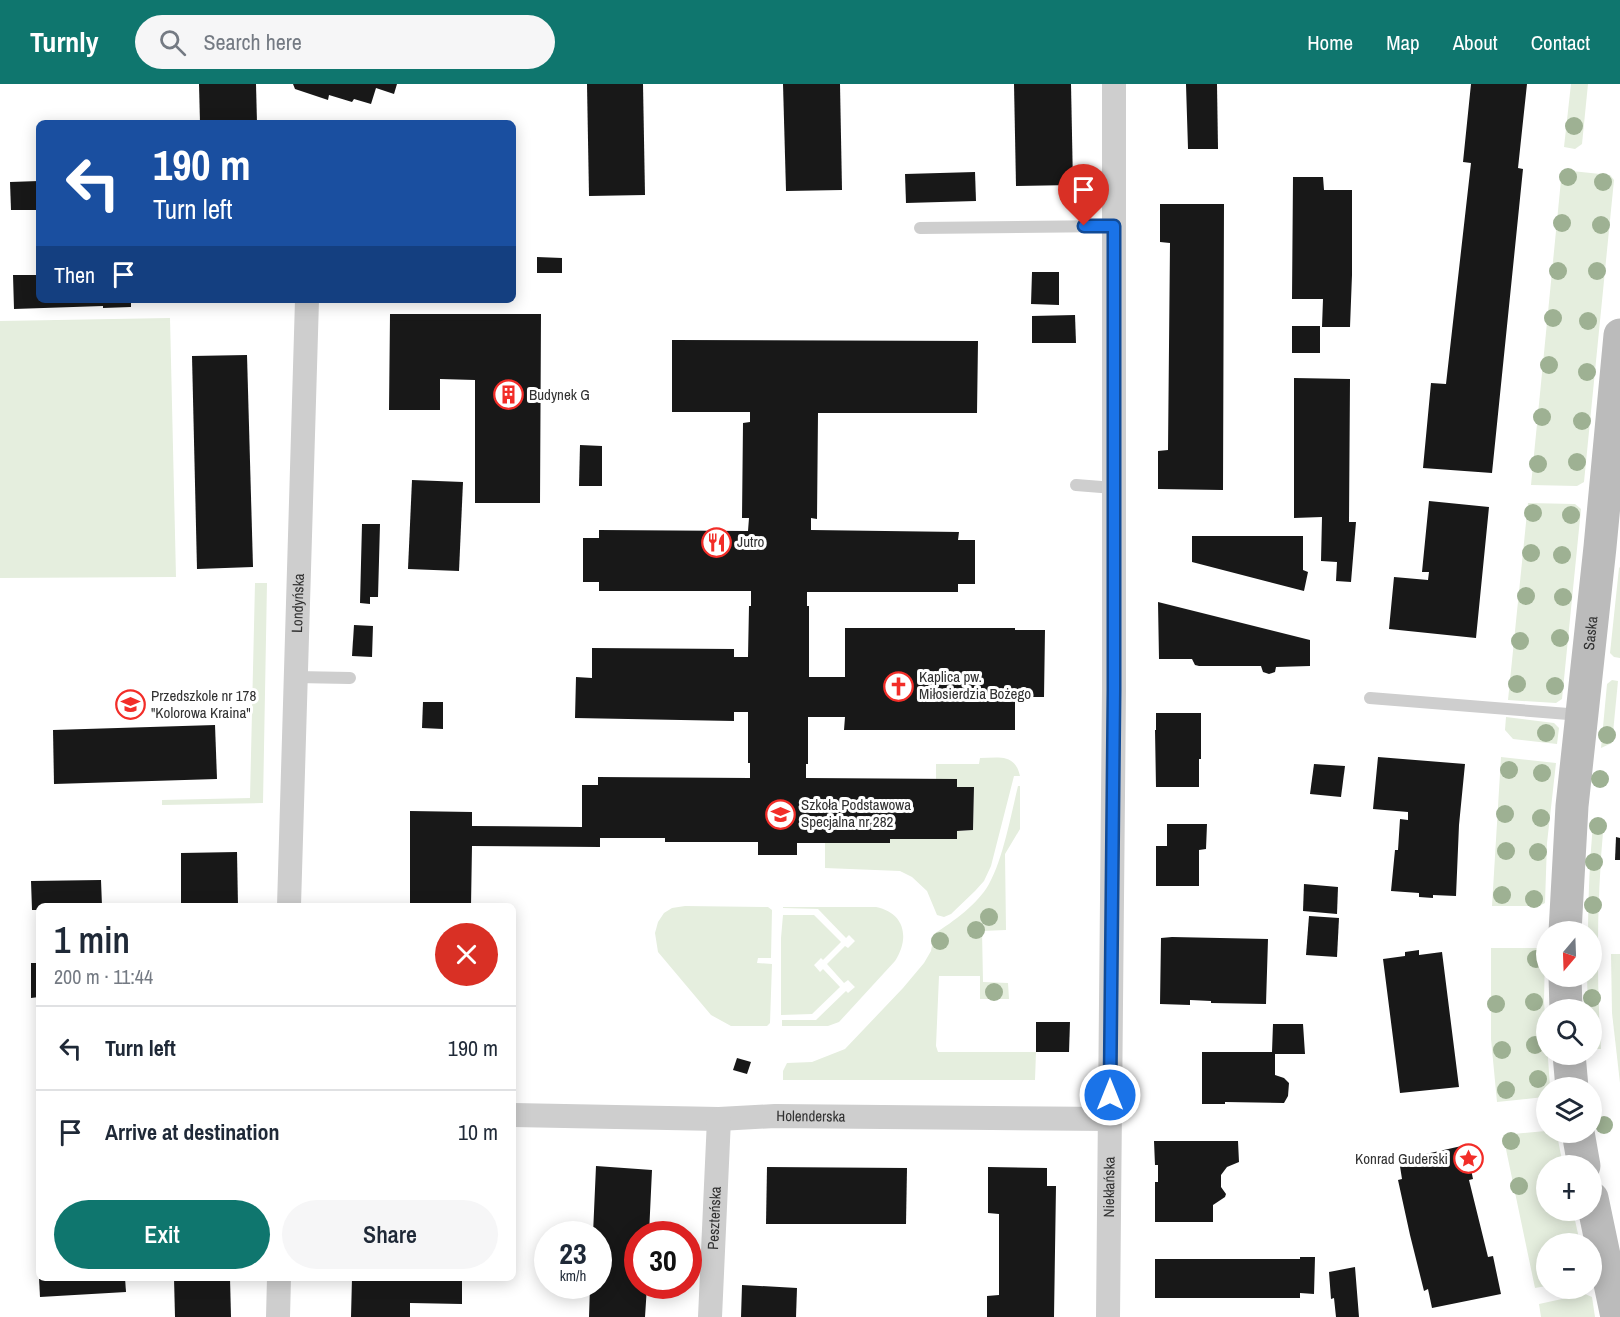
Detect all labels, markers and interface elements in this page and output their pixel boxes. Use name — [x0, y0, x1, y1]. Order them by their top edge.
search box — [135, 15, 555, 69]
text: Turnly — [30, 23, 99, 61]
icon: search — [156, 26, 189, 59]
text: Search here — [204, 27, 302, 57]
text: Home — [1307, 28, 1353, 57]
text: Map — [1386, 28, 1420, 57]
text: About — [1453, 28, 1498, 57]
text: Contact — [1531, 28, 1590, 57]
text: 190 m — [153, 137, 251, 193]
icon: left — [54, 144, 132, 222]
pin — [1058, 164, 1109, 226]
icon: arrive — [1067, 173, 1100, 206]
text: Turn left — [153, 191, 232, 227]
icon: arrive — [107, 258, 140, 291]
text: Then — [54, 260, 95, 290]
building icon: Budynek G — [492, 379, 524, 411]
place label: Budynek G — [529, 384, 590, 405]
restaurant icon: Jutro — [700, 526, 732, 558]
place label: Jutro — [737, 531, 765, 552]
street label: Londyńska — [286, 573, 309, 633]
street label: Saska — [1578, 615, 1602, 651]
place label: Kaplica pw. Miłosierdzia Bożego — [919, 666, 1031, 704]
church icon: Kaplica pw. Miłosierdzia Bożego — [882, 670, 914, 702]
place label: Przedszkole nr 178 "Kolorowa Kraina" — [151, 685, 256, 723]
school or university icon: Przedszkole nr 178 "Kolorowa Kraina" — [114, 689, 146, 721]
place label: Szkoła Podstawowa Specjalna nr 282 — [801, 794, 911, 832]
school or university icon: Szkoła Podstawowa Specjalna nr 282 — [764, 798, 796, 830]
text: 1 min — [54, 916, 130, 964]
north arrow — [1536, 921, 1602, 987]
map controls — [1536, 921, 1602, 1299]
button: close — [435, 923, 498, 986]
text: 200 m · 11:44 — [54, 963, 153, 990]
button: search — [1536, 999, 1602, 1065]
icon: left — [54, 1032, 87, 1065]
text: Turn left — [105, 1033, 176, 1063]
text: 190 m — [448, 1033, 498, 1063]
position arrow — [1078, 1063, 1142, 1127]
button: layers — [1536, 1077, 1602, 1143]
street label: Holenderska — [776, 1105, 846, 1127]
icon: arrive — [54, 1116, 87, 1149]
text: Arrive at destination — [105, 1117, 279, 1147]
text: 10 m — [458, 1117, 498, 1147]
place icon: Konrad Guderski — [1453, 1143, 1485, 1175]
place label: Konrad Guderski — [1355, 1148, 1448, 1169]
button: + — [1536, 1155, 1602, 1221]
street label: Niekłańska — [1098, 1156, 1120, 1218]
street label: Peszteńska — [702, 1186, 726, 1250]
button: Exit — [54, 1200, 270, 1269]
button: Share — [282, 1200, 498, 1269]
speed limit sign: 30 — [624, 1221, 702, 1299]
text: 23 — [559, 1233, 587, 1273]
button: − — [1536, 1233, 1602, 1299]
text: km/h — [560, 1265, 586, 1286]

